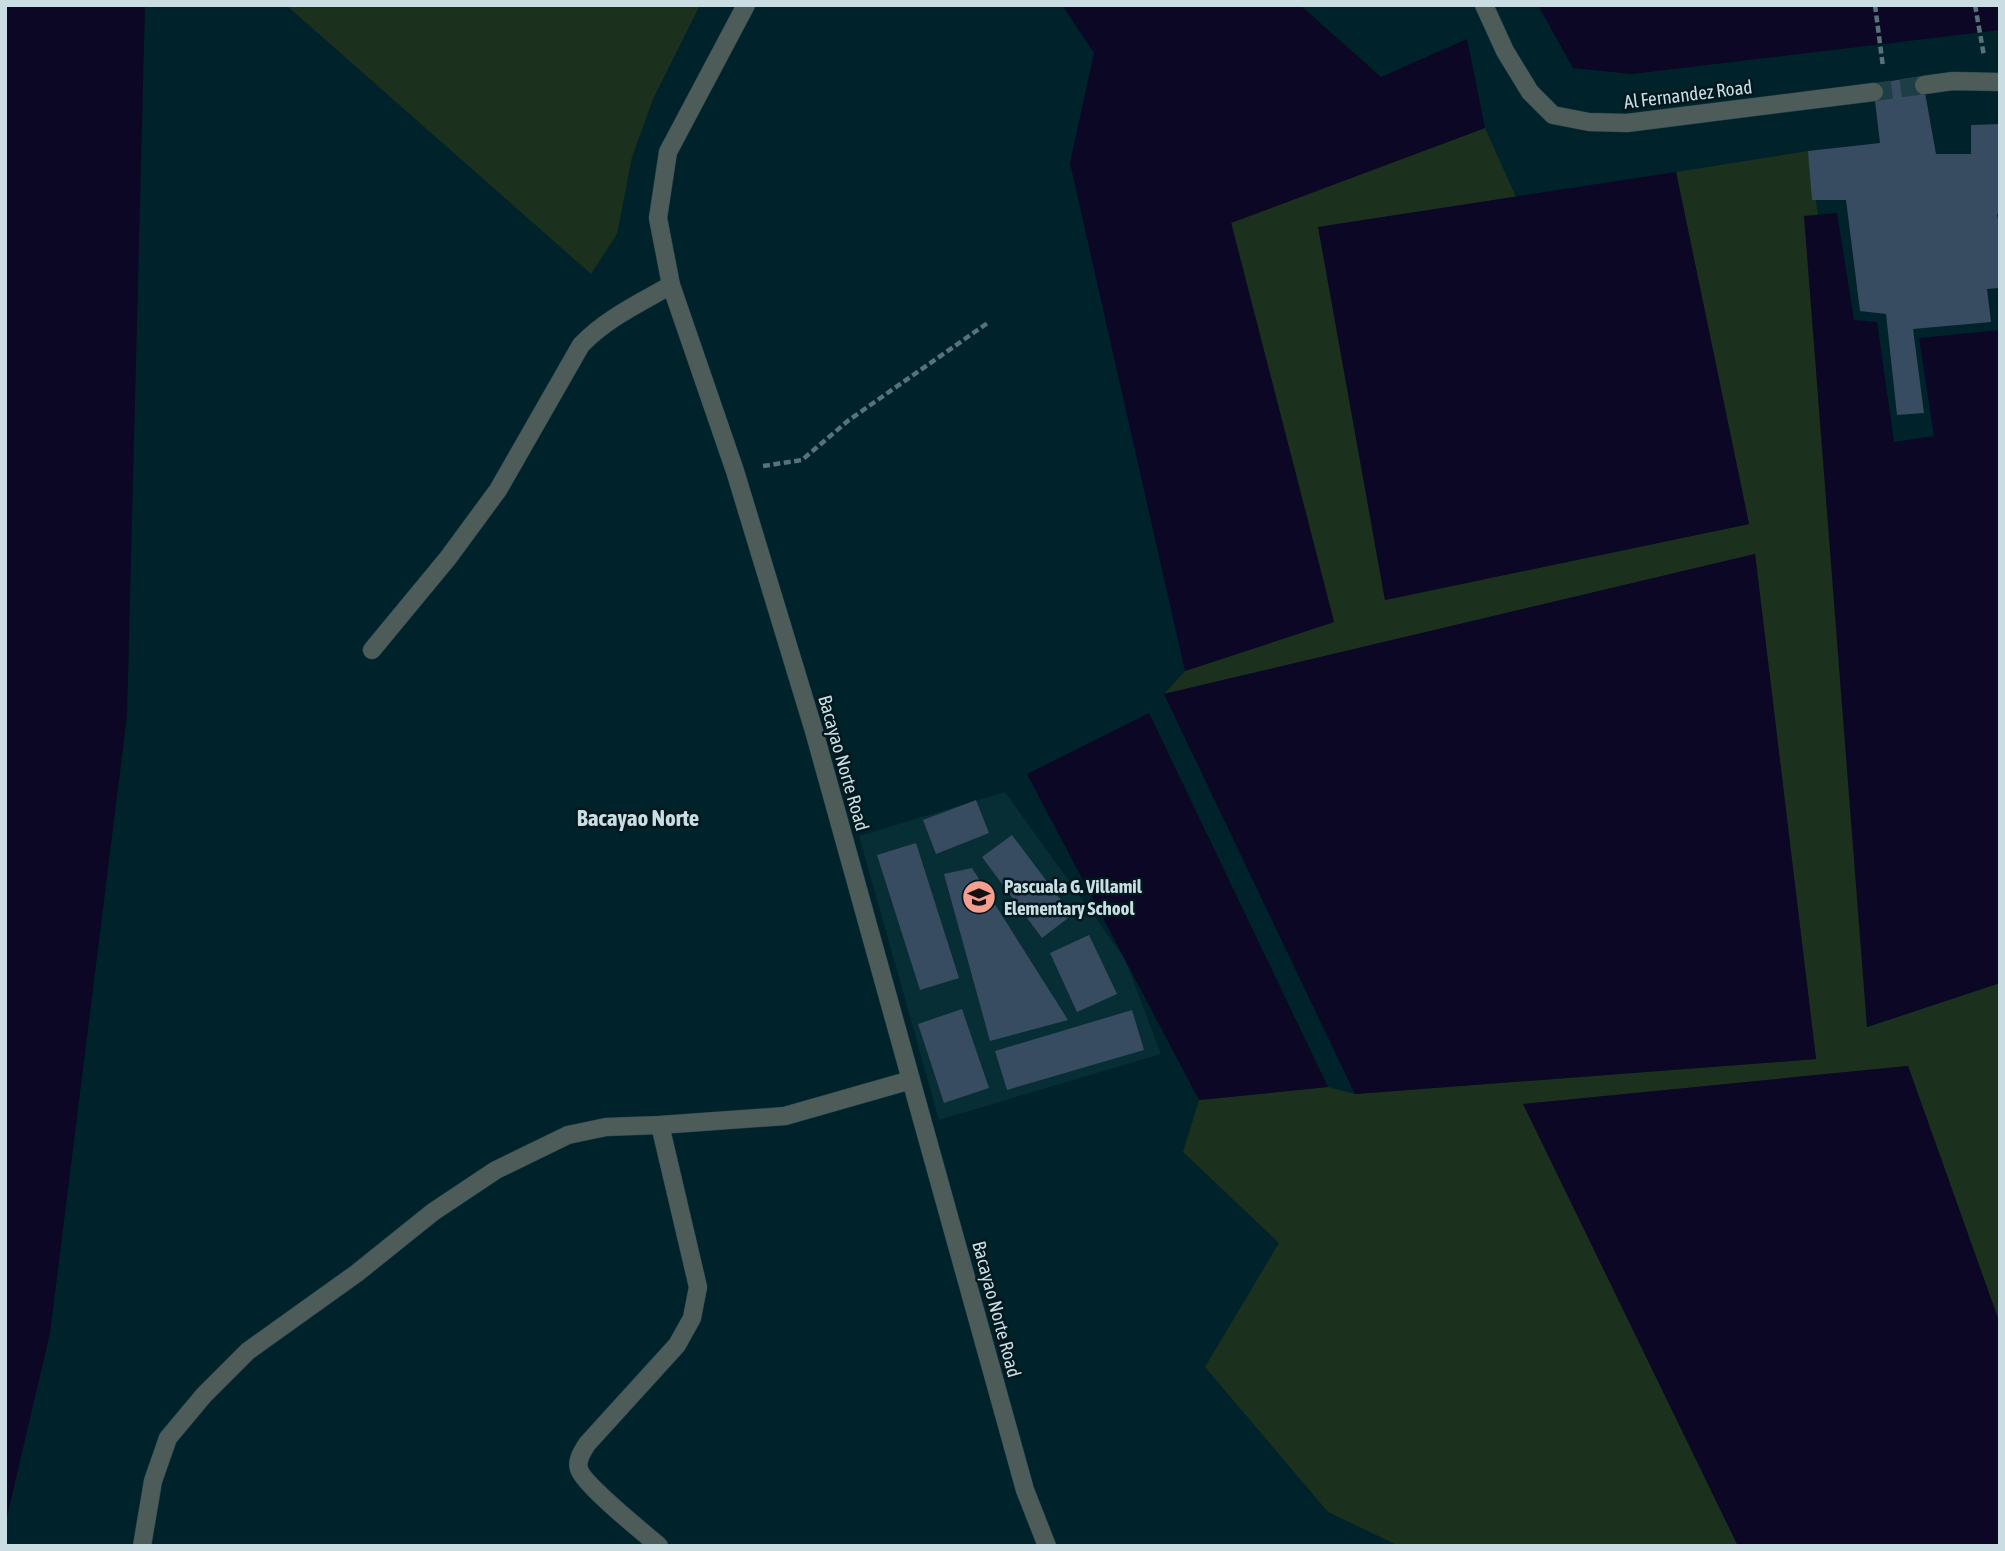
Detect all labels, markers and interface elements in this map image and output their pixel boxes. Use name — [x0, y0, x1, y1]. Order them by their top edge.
street label: Al Fernandez Road — [1623, 75, 1753, 113]
street label: Bacayao Norte Road — [814, 693, 874, 833]
district label: Bacayao Norte — [577, 805, 699, 831]
place label: Pascuala G. Villamil Elementary School — [1004, 875, 1143, 919]
school or university icon: Pascuala G. Villamil Elementary School — [960, 878, 998, 916]
street label: Bacayao Norte Road — [968, 1239, 1026, 1379]

